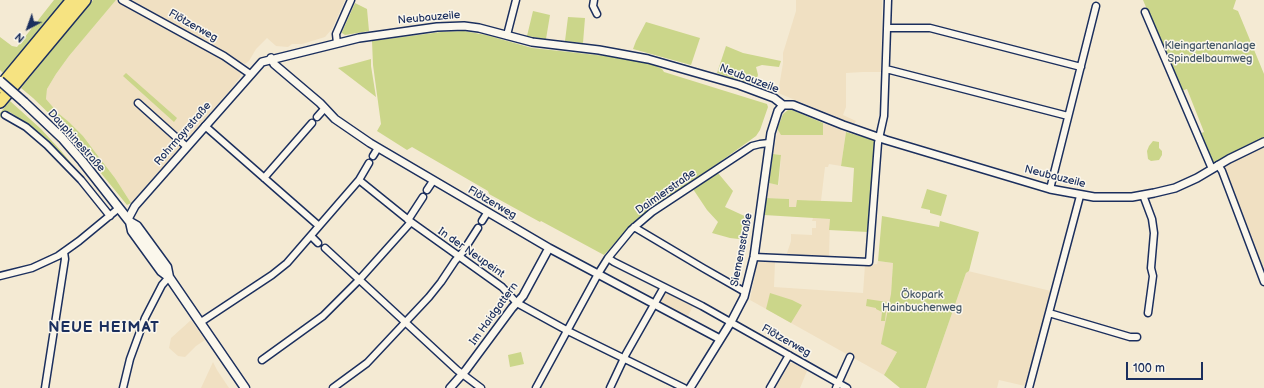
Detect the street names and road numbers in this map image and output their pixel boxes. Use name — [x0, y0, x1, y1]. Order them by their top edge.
street label: Flötzerweg — [166, 7, 220, 45]
street label: Neubauzeile — [397, 9, 461, 27]
street label: Neubauzeile — [717, 62, 781, 96]
street label: Rohrmayrstraße — [152, 100, 214, 168]
street label: Dauphinestraße — [45, 107, 107, 175]
street label: Neubauzeile — [1023, 163, 1087, 191]
street label: Daimlerstraße — [634, 166, 698, 218]
street label: Flötzerweg — [465, 184, 519, 222]
street label: Siemensstraße — [728, 212, 756, 288]
street label: In der Neupeint — [435, 225, 507, 281]
street label: Im Haidgattern — [467, 280, 521, 348]
street label: Flötzerweg — [759, 322, 813, 360]

